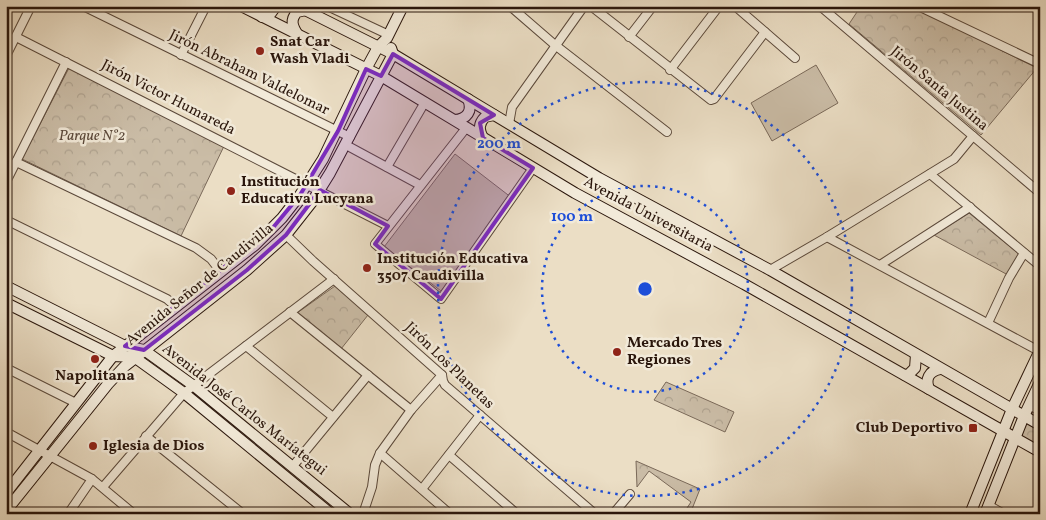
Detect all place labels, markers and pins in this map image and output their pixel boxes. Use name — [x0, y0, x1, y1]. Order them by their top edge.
place label: Snat Car Wash Vladi — [270, 32, 349, 70]
marker: Snat Car Wash Vladi — [254, 45, 266, 57]
place label: Institución Educativa Lucyana — [241, 172, 374, 210]
marker: Institución Educativa Lucyana — [225, 185, 237, 197]
place label: Institución Educativa 3507 Caudivilla — [377, 249, 529, 287]
marker: Institución Educativa 3507 Caudivilla — [361, 262, 373, 274]
centre of rings — [636, 280, 654, 298]
place label: Mercado Tres Regiones — [627, 333, 722, 371]
marker: Mercado Tres Regiones — [611, 346, 623, 358]
marker: Napolitana — [89, 353, 101, 365]
place label: Napolitana — [55, 366, 135, 387]
place label: Club Deportivo — [856, 418, 963, 439]
marker: Club Deportivo — [967, 422, 979, 434]
place label: Iglesia de Dios — [103, 436, 204, 457]
marker: Iglesia de Dios — [87, 440, 99, 452]

